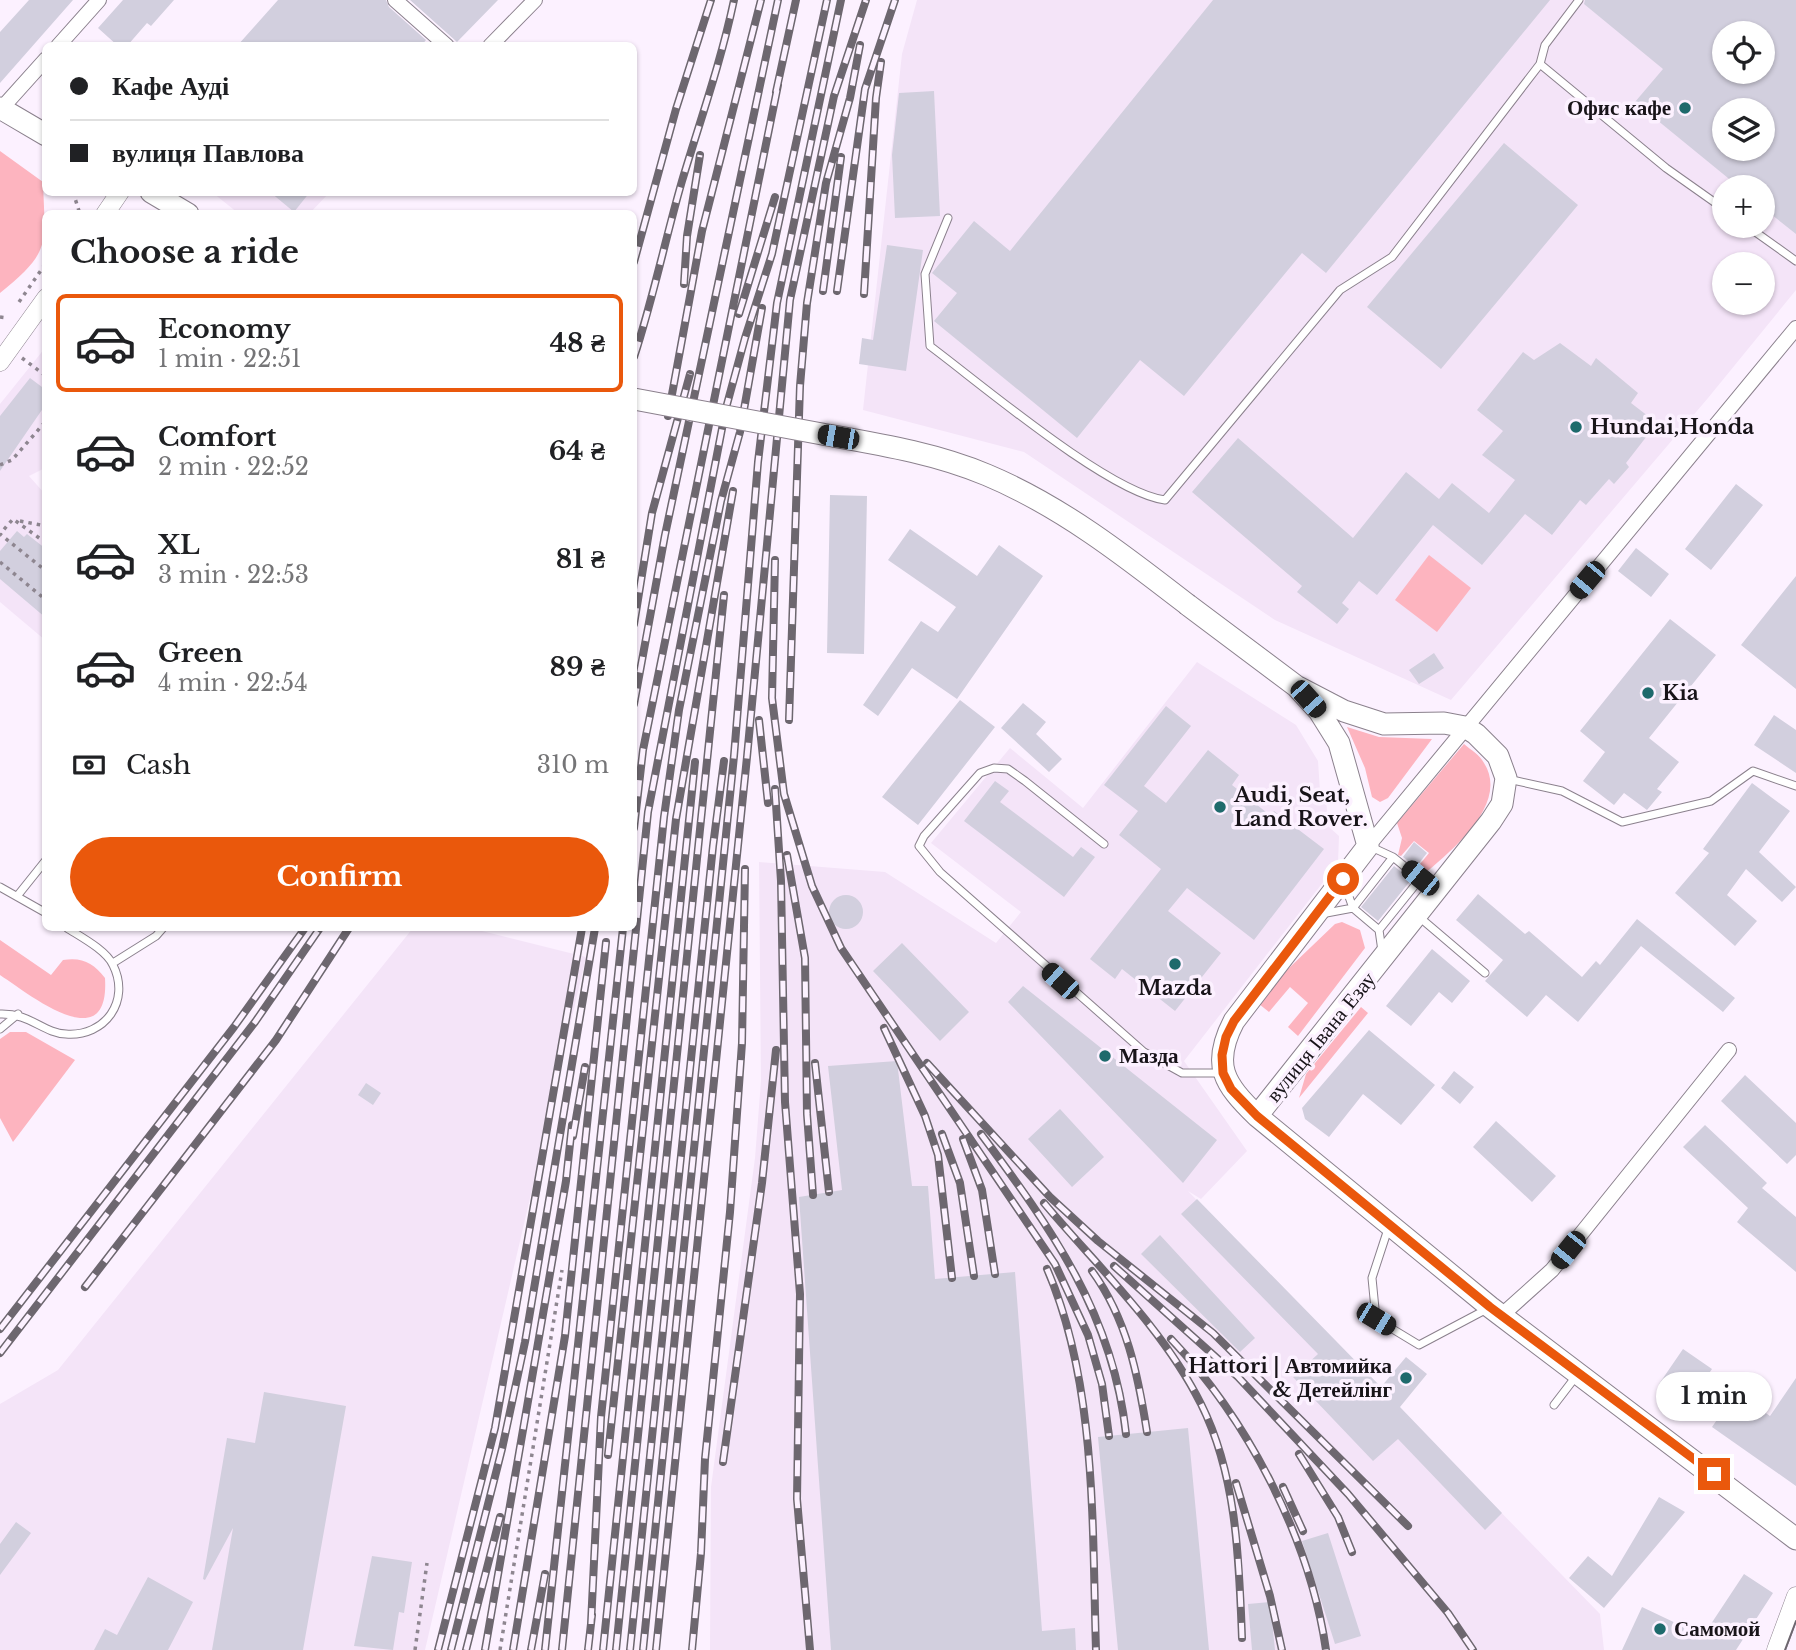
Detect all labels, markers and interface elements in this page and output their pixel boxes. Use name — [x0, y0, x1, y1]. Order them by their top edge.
map controls — [1712, 21, 1775, 315]
button: locate — [1712, 21, 1775, 84]
text: Кафе Ауді — [112, 70, 229, 102]
place label: Офис кафе — [1567, 95, 1671, 121]
button: layers — [1712, 98, 1775, 161]
marker: Офис кафе — [1677, 100, 1693, 116]
text: вулиця Павлова — [112, 137, 304, 169]
button: + — [1712, 175, 1775, 238]
text: Choose a ride — [70, 232, 299, 272]
button: − — [1712, 252, 1775, 315]
icon: car — [74, 312, 137, 375]
text: Economy — [158, 313, 291, 345]
text: 48 ₴ — [550, 327, 605, 359]
text: 1 min · 22:51 — [158, 345, 301, 373]
place label: Hundai,Honda — [1590, 414, 1754, 440]
marker: Hundai,Honda — [1568, 419, 1584, 435]
icon: car — [74, 420, 137, 483]
text: Comfort — [158, 421, 276, 453]
car — [816, 423, 861, 451]
text: 64 ₴ — [549, 435, 605, 467]
text: 2 min · 22:52 — [158, 453, 309, 481]
icon: car — [74, 528, 137, 591]
text: XL — [158, 529, 200, 561]
text: 81 ₴ — [556, 543, 605, 575]
car — [1566, 557, 1609, 603]
text: 3 min · 22:53 — [158, 561, 309, 589]
icon: car — [74, 636, 137, 699]
text: Green — [158, 637, 243, 669]
text: 89 ₴ — [550, 651, 605, 683]
text: 4 min · 22:54 — [158, 669, 308, 697]
car — [1287, 676, 1330, 722]
place label: Kia — [1662, 680, 1699, 706]
marker: Kia — [1640, 685, 1656, 701]
icon: cash — [70, 746, 108, 784]
text: Cash — [126, 749, 191, 781]
text: 310 m — [537, 751, 609, 779]
place label: Audi, Seat, Land Rover. — [1233, 782, 1368, 832]
marker: Audi, Seat, Land Rover. — [1212, 799, 1228, 815]
button: Confirm — [70, 837, 609, 917]
car — [1398, 857, 1443, 899]
route start — [1327, 863, 1359, 895]
marker: Mazda — [1167, 956, 1183, 972]
car — [1038, 959, 1083, 1003]
street label: вулиця Івана Езау — [1261, 966, 1382, 1107]
place label: Mazda — [1138, 975, 1212, 1001]
place label: Мазда — [1119, 1043, 1179, 1069]
marker: Мазда — [1097, 1048, 1113, 1064]
car — [1547, 1227, 1590, 1273]
car — [1353, 1299, 1400, 1339]
place label: Hattori | Автомийка & Детейлінг — [1188, 1353, 1392, 1403]
marker: Hattori | Автомийка & Детейлінг — [1398, 1370, 1414, 1386]
callout: 1 min — [1656, 1372, 1772, 1422]
text: 1 min — [1681, 1382, 1747, 1410]
route end — [1698, 1458, 1730, 1490]
place label: Самомой — [1674, 1616, 1760, 1642]
marker: Самомой — [1652, 1621, 1668, 1637]

